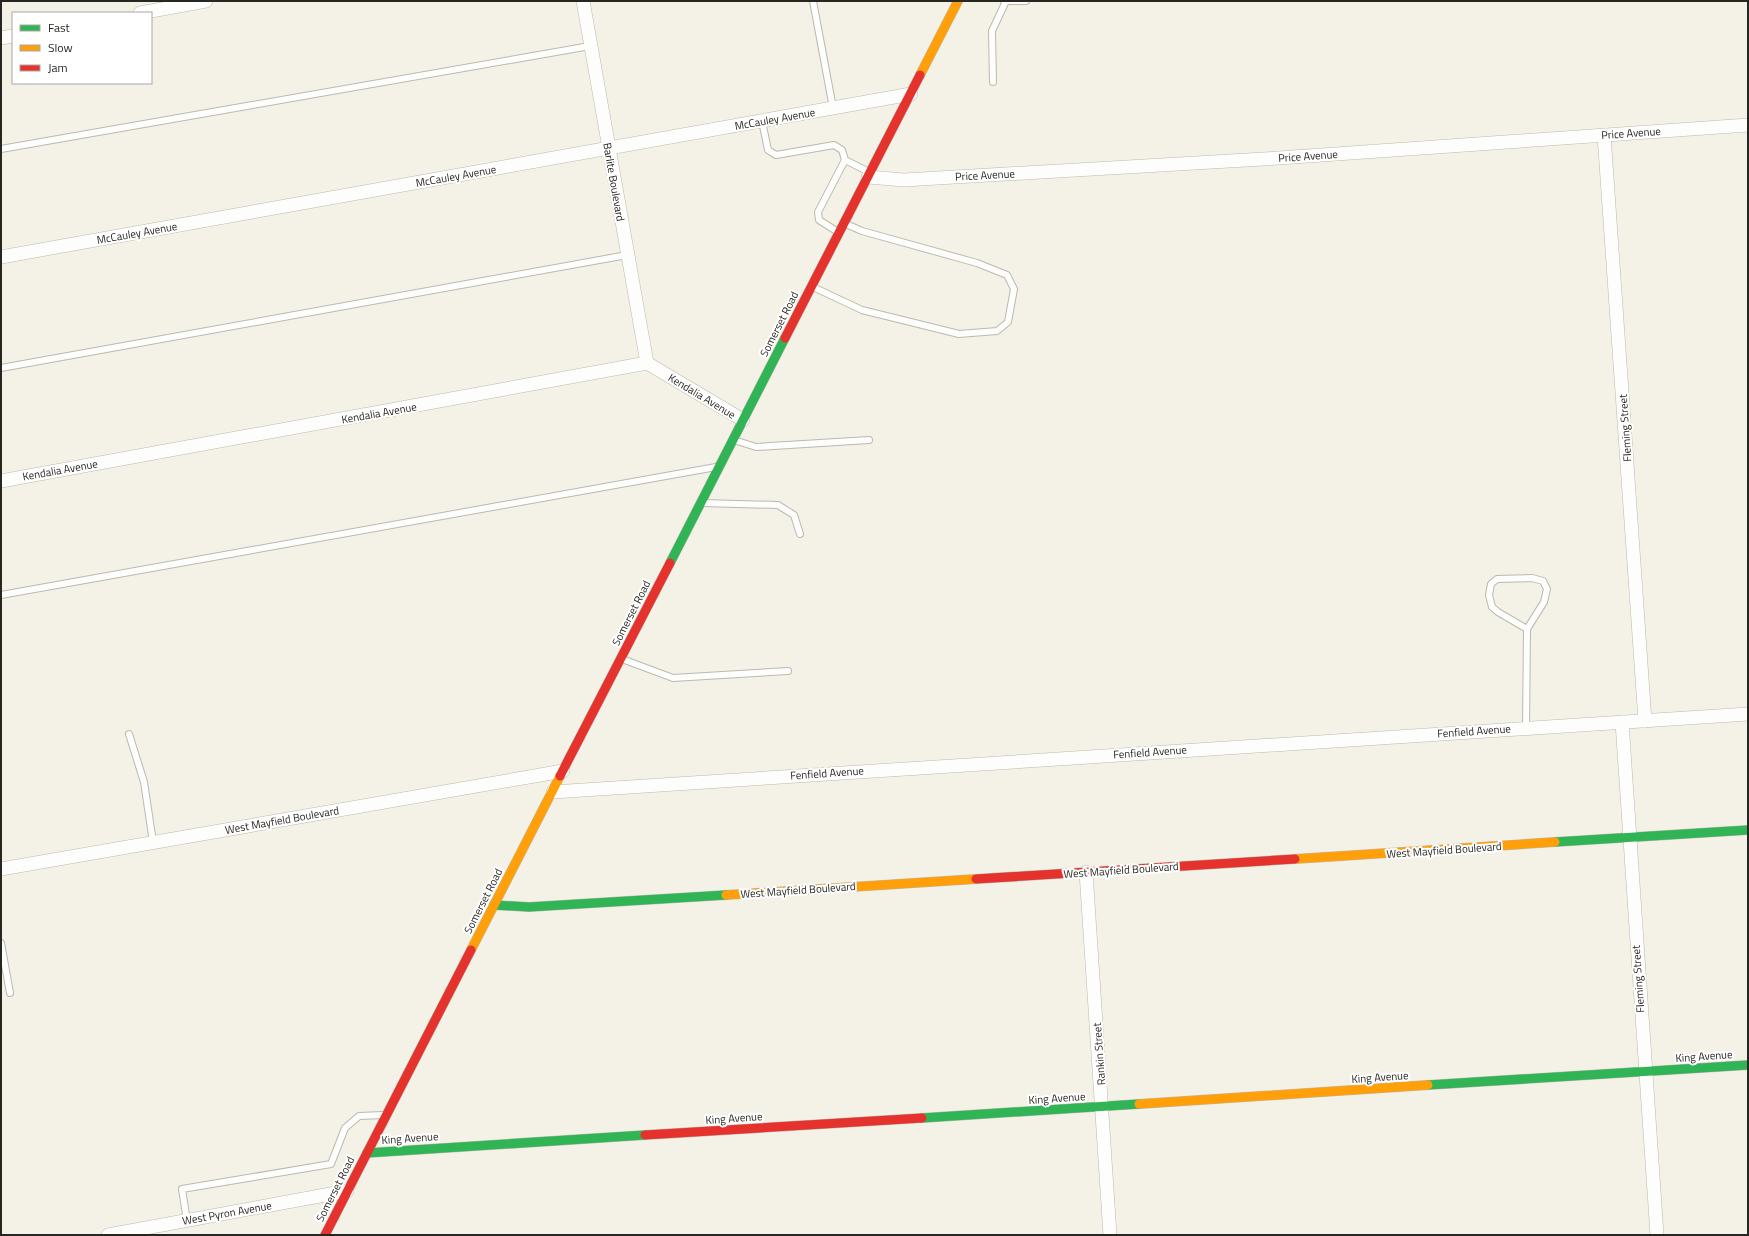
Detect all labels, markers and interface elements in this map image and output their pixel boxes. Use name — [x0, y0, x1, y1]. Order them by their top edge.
legend — [12, 12, 152, 84]
text: Fast — [48, 18, 71, 37]
text: Slow — [48, 38, 73, 57]
text: Jam — [48, 58, 68, 77]
street label: McCauley Avenue — [733, 104, 817, 134]
street label: Price Avenue — [1601, 123, 1662, 143]
street label: Barlite Boulevard — [599, 141, 629, 223]
street label: Price Avenue — [1278, 146, 1339, 166]
street label: McCauley Avenue — [414, 161, 498, 191]
street label: Price Avenue — [955, 165, 1016, 185]
street label: McCauley Avenue — [95, 218, 179, 248]
street label: Somerset Road — [756, 289, 802, 359]
street label: Kendalia Avenue — [665, 370, 739, 423]
street label: Fleming Street — [1615, 393, 1635, 462]
street label: Kendalia Avenue — [340, 398, 418, 427]
street label: Kendalia Avenue — [21, 455, 99, 484]
street label: Somerset Road — [608, 578, 654, 648]
street label: Fenfield Avenue — [1437, 720, 1512, 742]
street label: Fenfield Avenue — [1113, 741, 1188, 763]
street label: Fenfield Avenue — [790, 762, 865, 784]
street label: West Mayfield Boulevard — [224, 802, 340, 838]
street label: West Mayfield Boulevard — [1386, 838, 1502, 862]
street label: West Mayfield Boulevard — [1063, 858, 1179, 882]
street label: Somerset Road — [460, 866, 506, 936]
street label: West Mayfield Boulevard — [740, 878, 856, 902]
street label: Fleming Street — [1628, 944, 1648, 1013]
street label: Rankin Street — [1089, 1022, 1109, 1086]
street label: King Avenue — [1675, 1046, 1733, 1066]
street label: King Avenue — [1351, 1067, 1409, 1087]
street label: King Avenue — [1028, 1088, 1086, 1108]
street label: King Avenue — [705, 1108, 763, 1128]
street label: King Avenue — [381, 1128, 439, 1148]
street label: Somerset Road — [312, 1154, 358, 1224]
street label: West Pyron Avenue — [181, 1197, 273, 1229]

